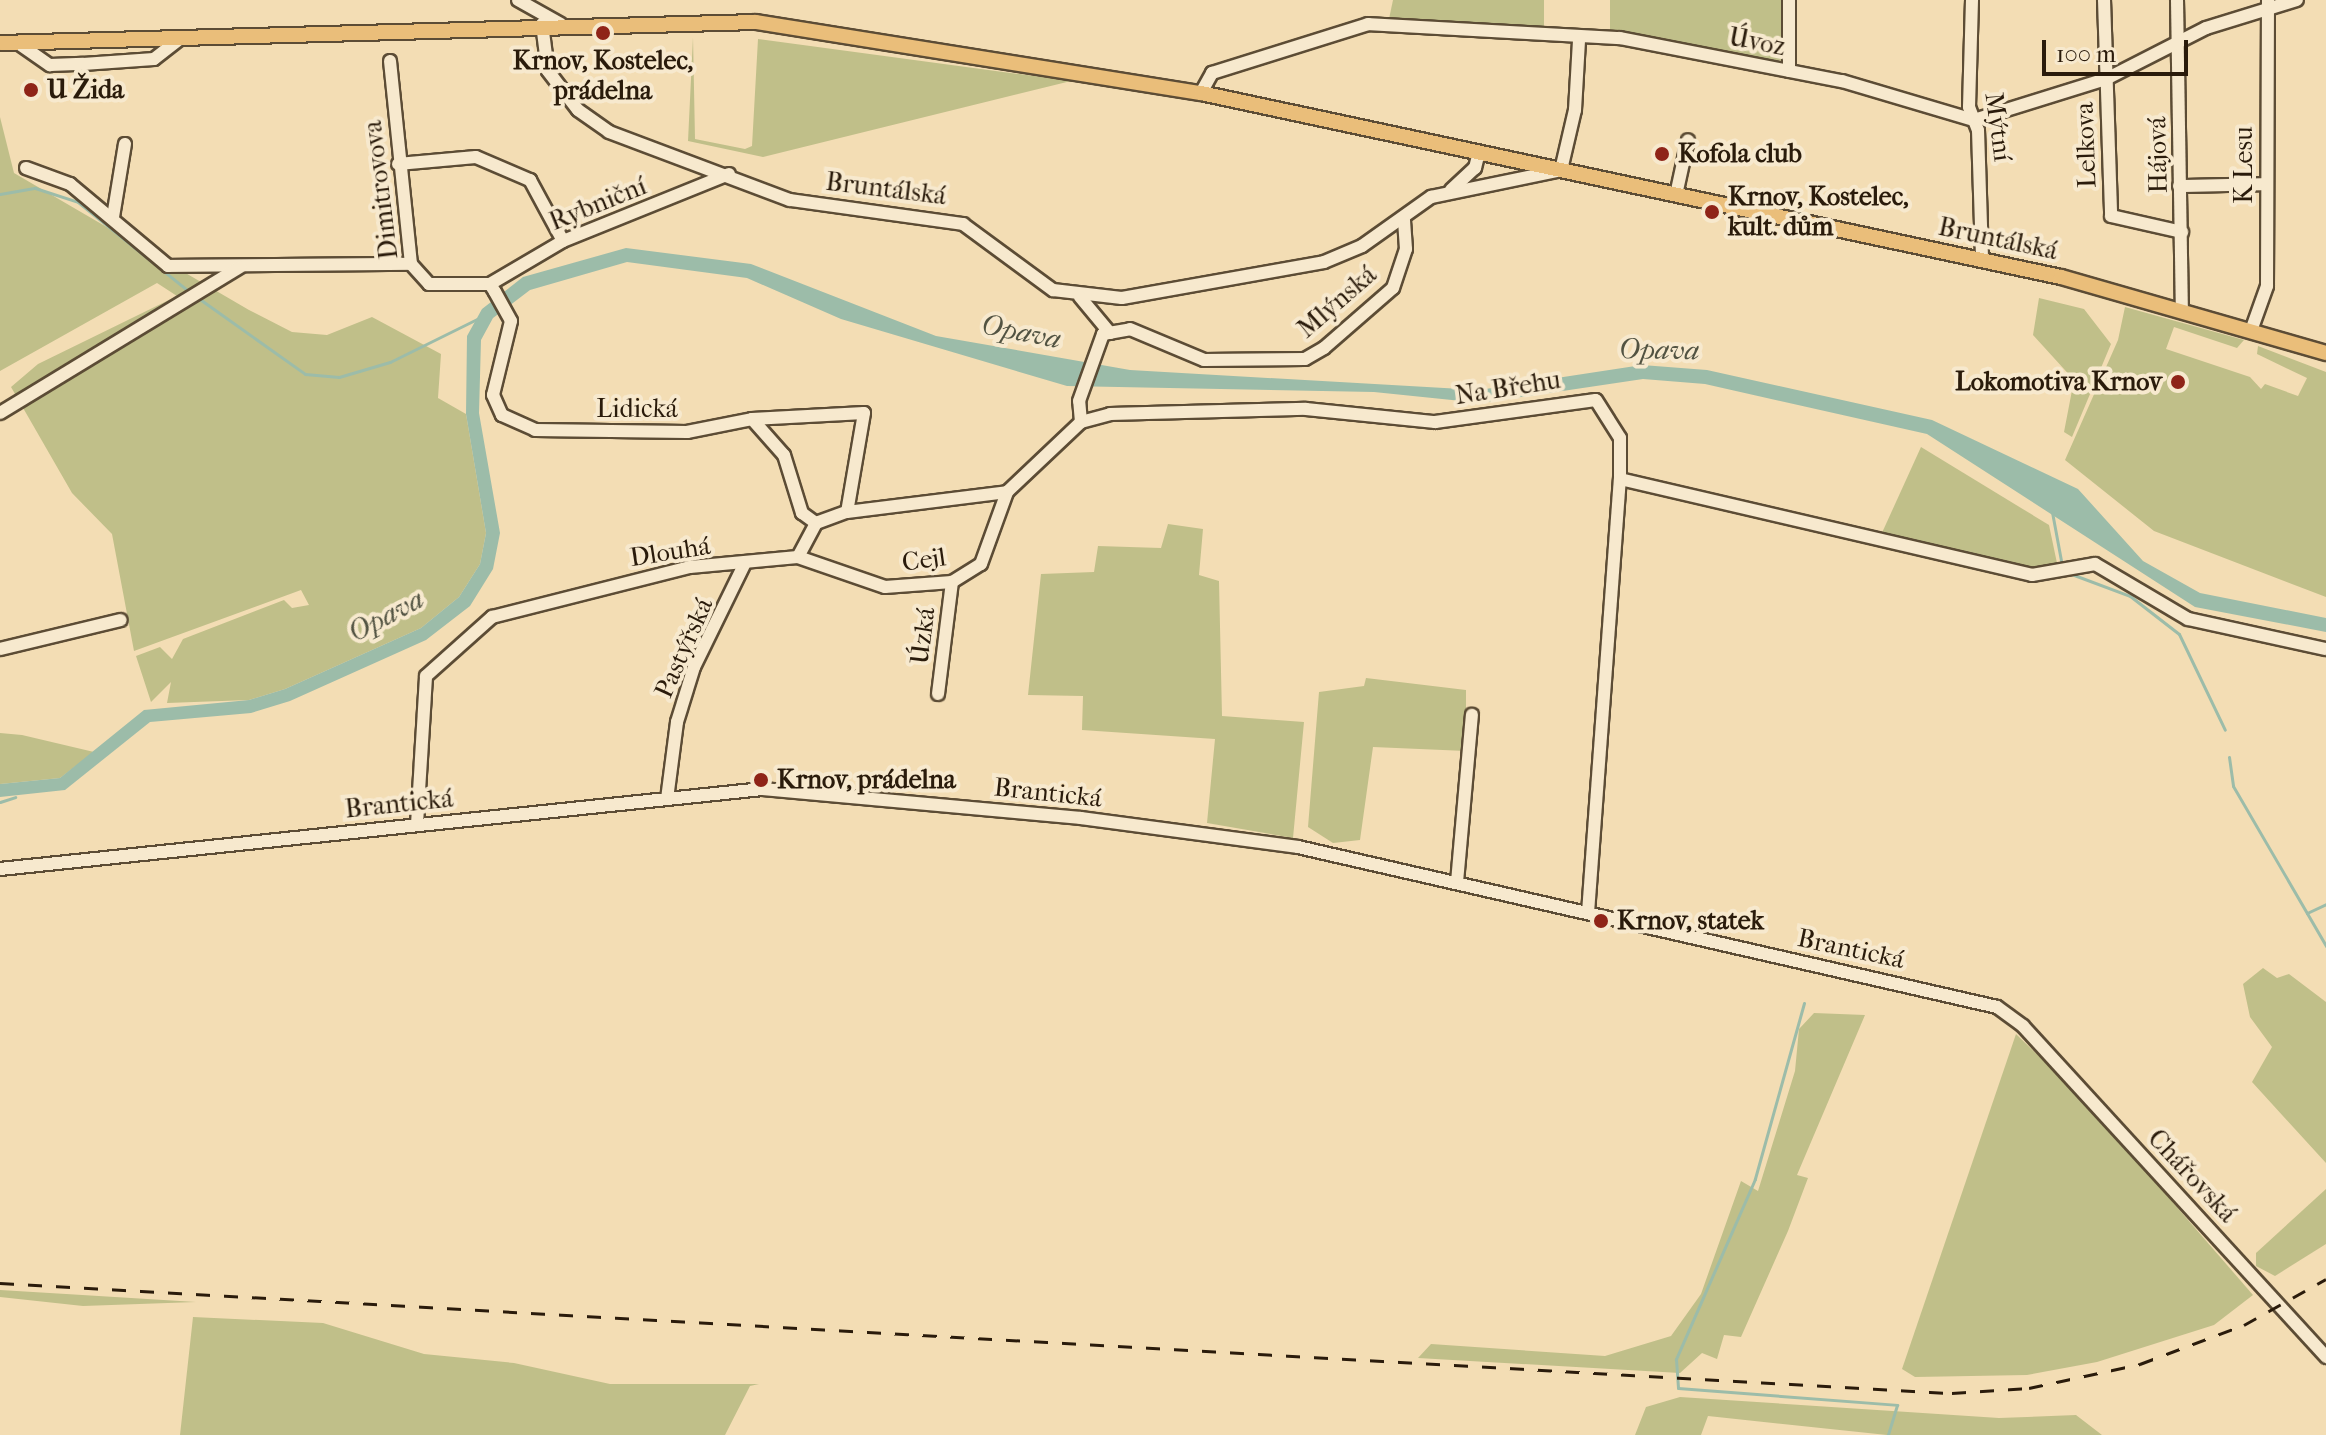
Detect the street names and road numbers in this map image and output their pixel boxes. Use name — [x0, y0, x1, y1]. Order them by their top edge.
street label: Úvoz — [1726, 21, 1788, 63]
street label: Mýtní — [1978, 91, 2018, 163]
street label: Lelkova — [2069, 101, 2103, 189]
street label: Hájová — [2142, 116, 2174, 194]
street label: Dimitrovova — [357, 119, 405, 261]
street label: K Lesu — [2228, 126, 2260, 204]
street label: Bruntálská — [824, 166, 948, 212]
street label: Rybniční — [545, 170, 651, 238]
street label: Bruntálská — [1936, 211, 2060, 267]
street label: Mlýnská — [1291, 259, 1383, 345]
street label: Na Břehu — [1453, 364, 1563, 412]
street label: Lidická — [596, 393, 678, 425]
street label: Dlouhá — [627, 530, 713, 574]
street label: Cejl — [900, 541, 948, 579]
street label: Pastýřská — [648, 593, 720, 703]
street label: Úzká — [904, 606, 942, 666]
street label: Brantická — [992, 772, 1104, 814]
street label: Brantická — [343, 783, 455, 825]
street label: Brantická — [1795, 922, 1907, 976]
street label: Chářovská — [2141, 1123, 2243, 1229]

